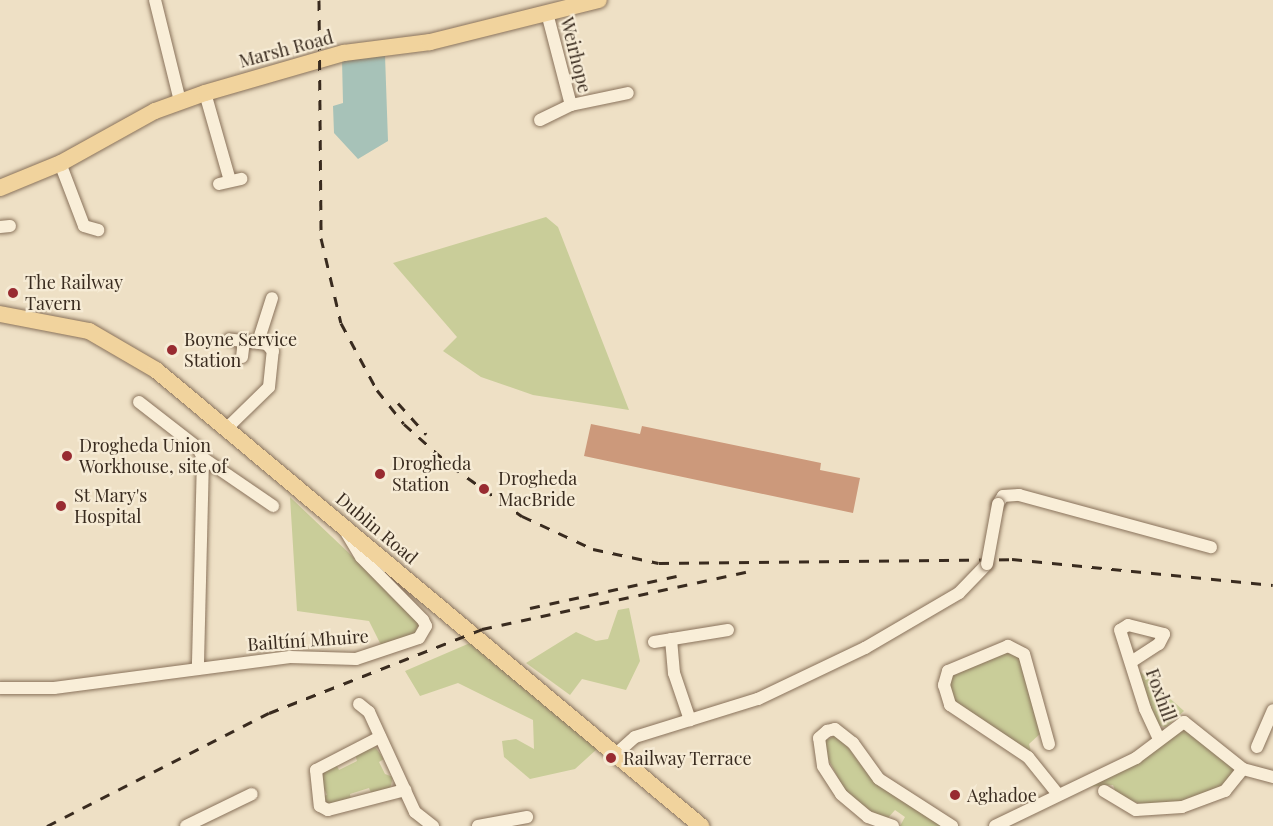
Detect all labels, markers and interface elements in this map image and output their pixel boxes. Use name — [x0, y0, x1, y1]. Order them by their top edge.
street label: Weirhope — [556, 15, 596, 95]
street label: Marsh Road — [237, 26, 335, 72]
place label: The Railway Tavern — [25, 272, 123, 314]
marker: The Railway Tavern — [6, 286, 20, 300]
place label: Boyne Service Station — [184, 329, 297, 372]
marker: Boyne Service Station — [165, 343, 179, 357]
place label: Drogheda Union Workhouse, site of — [79, 435, 227, 478]
marker: Drogheda Union Workhouse, site of — [60, 449, 74, 463]
place label: Drogheda Station — [392, 453, 471, 496]
marker: Drogheda Station — [373, 467, 387, 481]
place label: Drogheda MacBride — [498, 468, 577, 510]
marker: Drogheda MacBride — [475, 480, 493, 498]
place label: St Mary's Hospital — [74, 485, 148, 528]
street label: Dublin Road — [332, 488, 422, 568]
marker: St Mary's Hospital — [52, 497, 70, 515]
street label: Bailtíní Mhuire — [247, 625, 369, 655]
street label: Foxhill — [1141, 666, 1181, 724]
place label: Railway Terrace — [623, 747, 753, 769]
marker: Railway Terrace — [604, 751, 618, 765]
place label: Aghadoe — [967, 784, 1037, 806]
marker: Aghadoe — [948, 788, 962, 802]

